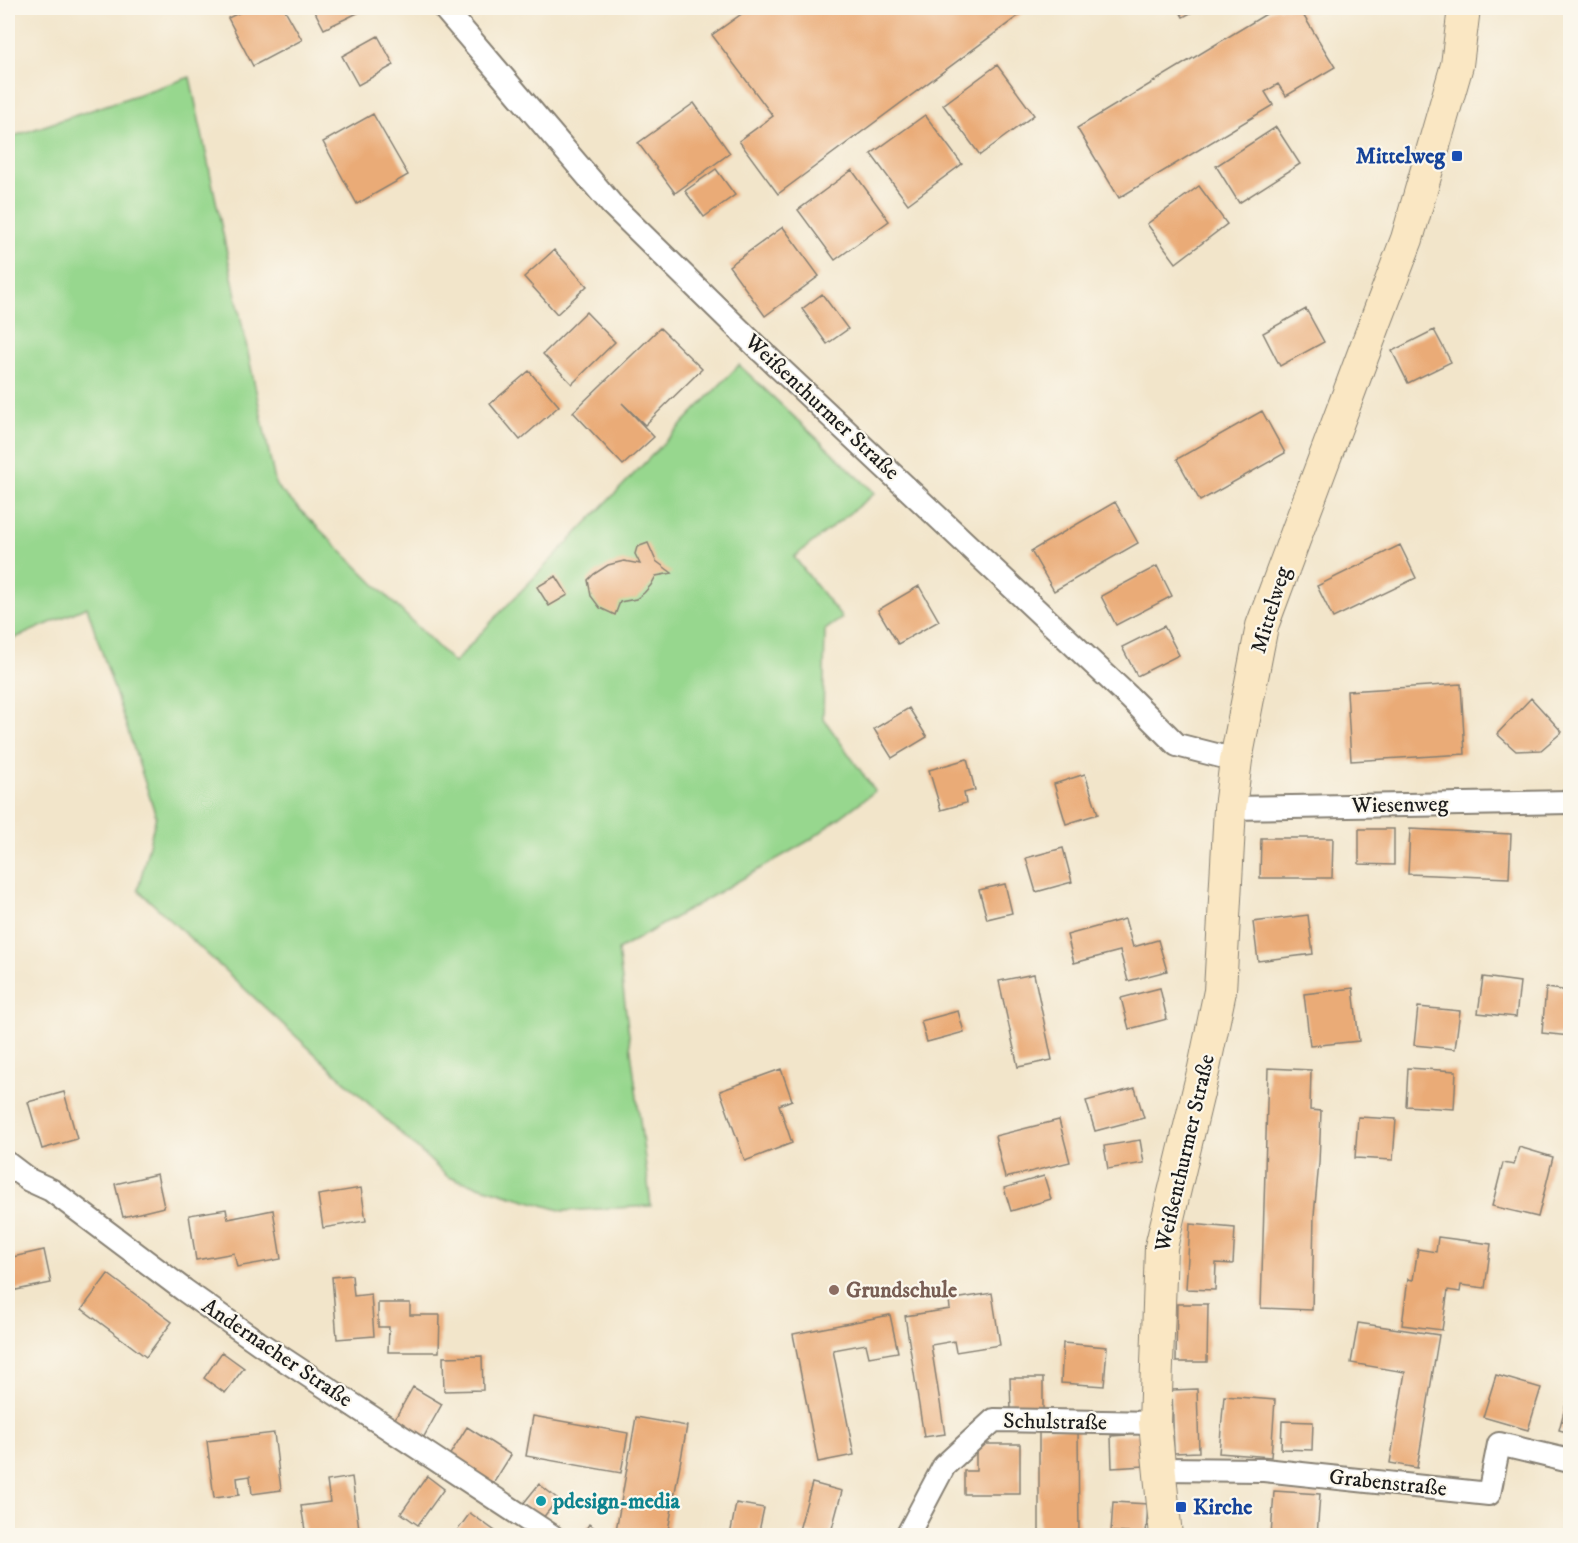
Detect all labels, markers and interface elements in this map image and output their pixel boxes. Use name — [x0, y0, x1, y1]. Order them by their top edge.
place label: Mittelweg — [1356, 143, 1446, 170]
marker: Mittelweg — [1450, 149, 1464, 163]
street label: Weißenthurmer Straße — [738, 328, 905, 486]
street label: Mittelweg — [1245, 563, 1297, 657]
street label: Wiesenweg — [1350, 791, 1449, 819]
street label: Weißenthurmer Straße — [1149, 1052, 1221, 1255]
place label: Grundschule — [846, 1277, 957, 1304]
marker: Grundschule — [827, 1283, 841, 1297]
street label: Andernacher Straße — [196, 1293, 358, 1413]
street label: Schulstraße — [1003, 1408, 1107, 1436]
street label: Grabenstraße — [1328, 1463, 1448, 1503]
place label: pdesign-media — [552, 1488, 680, 1515]
marker: pdesign-media — [534, 1494, 548, 1508]
place label: Kirche — [1193, 1494, 1252, 1521]
marker: Kirche — [1174, 1500, 1188, 1514]

